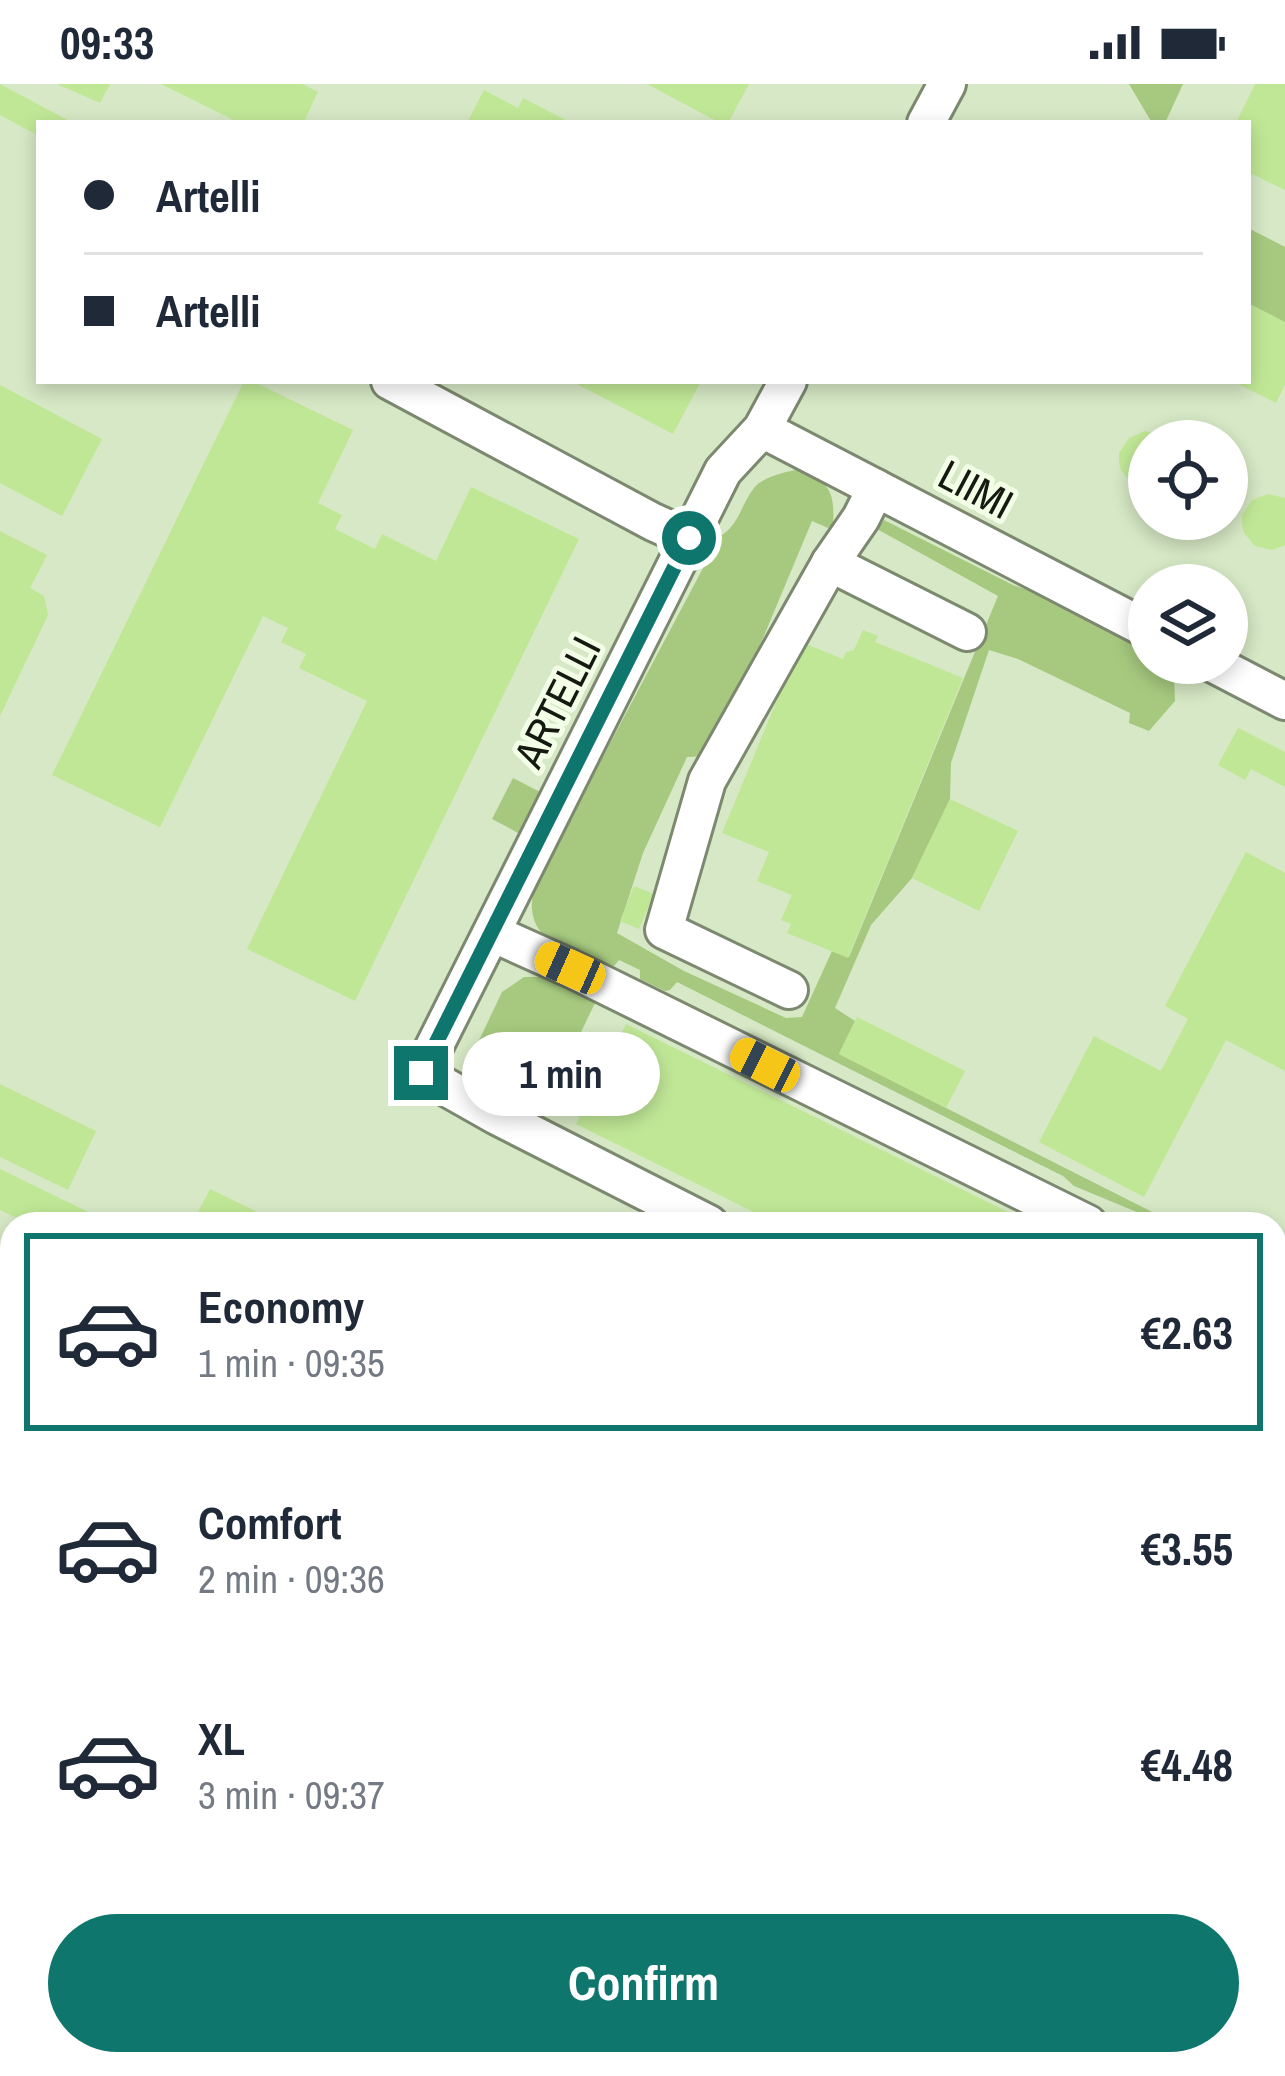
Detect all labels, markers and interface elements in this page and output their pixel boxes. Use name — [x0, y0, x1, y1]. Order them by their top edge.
text: 09:33 — [60, 12, 154, 73]
text: Artelli — [156, 165, 261, 226]
text: Artelli — [156, 280, 261, 341]
map controls — [1128, 420, 1248, 684]
button: locate — [1128, 420, 1248, 540]
street label: LIIMI — [929, 446, 1023, 532]
route start — [662, 511, 716, 565]
button: layers — [1128, 564, 1248, 684]
street label: ARTELLI — [500, 627, 614, 778]
car — [530, 937, 610, 999]
callout: 1 min — [463, 1031, 661, 1115]
car — [725, 1033, 805, 1097]
route end — [394, 1046, 448, 1100]
text: 1 min — [519, 1048, 603, 1100]
text: Economy — [198, 1276, 364, 1337]
icon: car — [54, 1278, 162, 1386]
text: €2.63 — [1141, 1302, 1233, 1363]
text: 1 min · 09:35 — [198, 1337, 385, 1389]
text: Comfort — [198, 1492, 341, 1553]
icon: car — [54, 1494, 162, 1602]
text: €3.55 — [1141, 1518, 1233, 1579]
text: 2 min · 09:36 — [198, 1553, 385, 1605]
text: XL — [198, 1708, 245, 1769]
icon: car — [54, 1710, 162, 1818]
text: €4.48 — [1141, 1734, 1233, 1795]
text: 3 min · 09:37 — [198, 1769, 385, 1821]
button: Confirm — [48, 1914, 1239, 2052]

